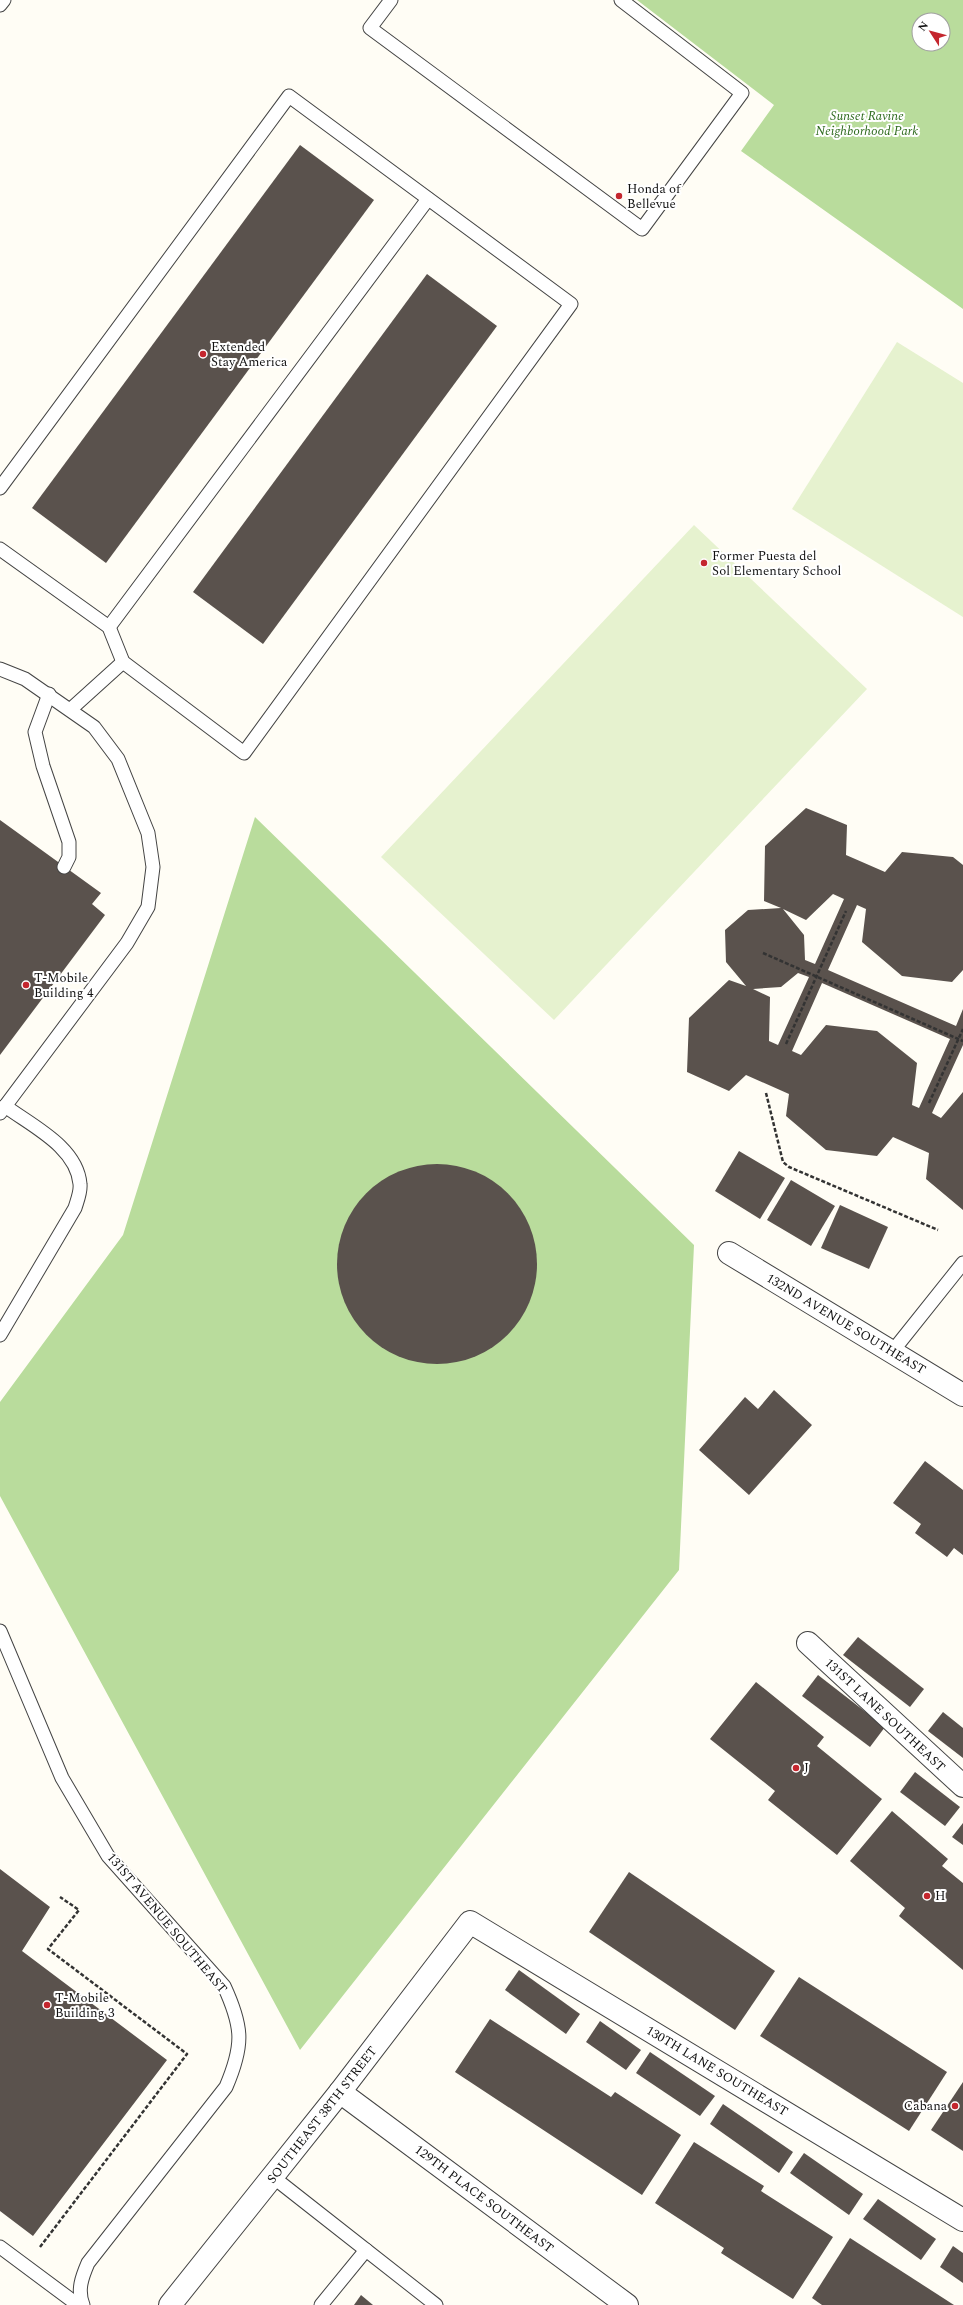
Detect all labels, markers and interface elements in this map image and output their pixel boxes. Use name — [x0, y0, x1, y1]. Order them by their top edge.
north arrow — [911, 12, 951, 52]
text: N — [914, 18, 933, 35]
park label: Sunset Ravine Neighborhood Park — [816, 106, 918, 141]
place label: Honda of Bellevue — [627, 179, 682, 214]
marker: Honda of Bellevue — [614, 191, 624, 201]
place label: Extended Stay America — [211, 337, 288, 372]
marker: Extended Stay America — [198, 349, 208, 359]
place label: Former Puesta del Sol Elementary School — [712, 546, 842, 581]
marker: Former Puesta del Sol Elementary School — [699, 558, 709, 568]
place label: T-Mobile Building 4 — [34, 968, 94, 1003]
marker: T-Mobile Building 4 — [21, 980, 31, 990]
street label: 132ND AVENUE SOUTHEAST — [762, 1268, 930, 1380]
street label: 131ST LANE SOUTHEAST — [820, 1653, 950, 1777]
place label: J — [804, 1758, 809, 1778]
marker: J — [791, 1763, 801, 1773]
street label: 131ST AVENUE SOUTHEAST — [102, 1848, 232, 1998]
place label: H — [935, 1886, 946, 1906]
marker: H — [922, 1891, 932, 1901]
place label: T-Mobile Building 3 — [55, 1988, 115, 2023]
marker: T-Mobile Building 3 — [42, 2000, 52, 2010]
street label: 130TH LANE SOUTHEAST — [642, 2021, 792, 2122]
street label: SOUTHEAST 38TH STREET — [262, 2042, 382, 2188]
place label: Cabana — [904, 2096, 948, 2116]
marker: Cabana — [950, 2101, 960, 2111]
street label: 129TH PLACE SOUTHEAST — [410, 2140, 558, 2258]

